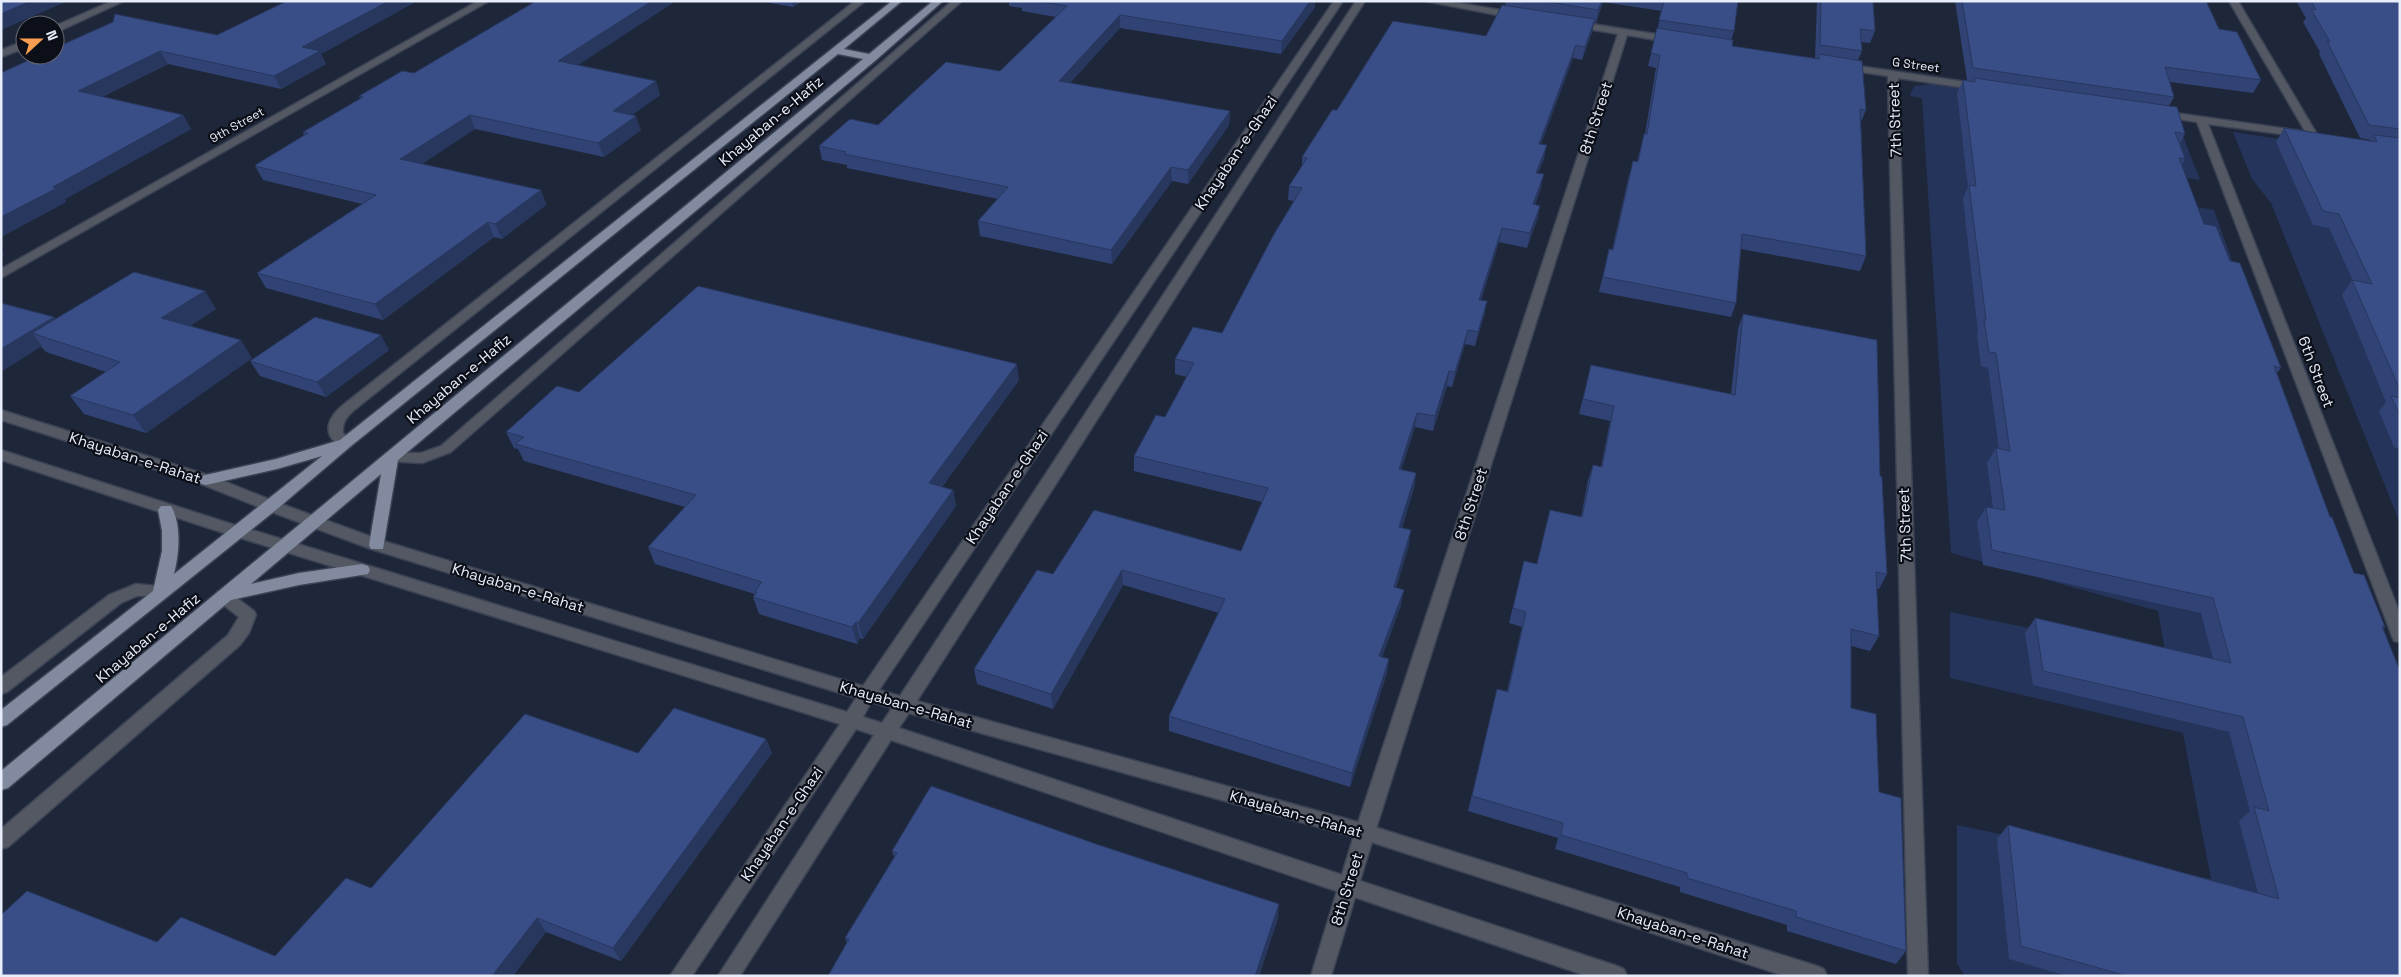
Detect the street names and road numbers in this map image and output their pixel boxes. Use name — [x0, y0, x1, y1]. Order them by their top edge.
street label: G Street — [1891, 54, 1941, 76]
street label: Khayaban-e-Hafiz — [715, 71, 827, 170]
street label: 8th Street — [1575, 79, 1616, 157]
street label: 7th Street — [1884, 82, 1905, 157]
street label: Khayaban-e-Ghazi — [1190, 92, 1281, 214]
street label: 9th Street — [207, 103, 267, 147]
street label: Khayaban-e-Hafiz — [403, 329, 515, 428]
street label: 6th Street — [2294, 333, 2339, 410]
street label: Khayaban-e-Ghazi — [961, 426, 1052, 548]
street label: Khayaban-e-Rahat — [67, 427, 203, 488]
street label: 8th Street — [1450, 465, 1491, 543]
street label: 7th Street — [1894, 487, 1915, 562]
street label: Khayaban-e-Rahat — [450, 558, 586, 617]
street label: Khayaban-e-Hafiz — [92, 588, 204, 687]
street label: Khayaban-e-Rahat — [838, 677, 975, 733]
street label: Khayaban-e-Ghazi — [736, 763, 827, 885]
street label: Khayaban-e-Rahat — [1228, 786, 1365, 842]
street label: 8th Street — [1326, 850, 1367, 928]
street label: Khayaban-e-Rahat — [1615, 902, 1751, 963]

